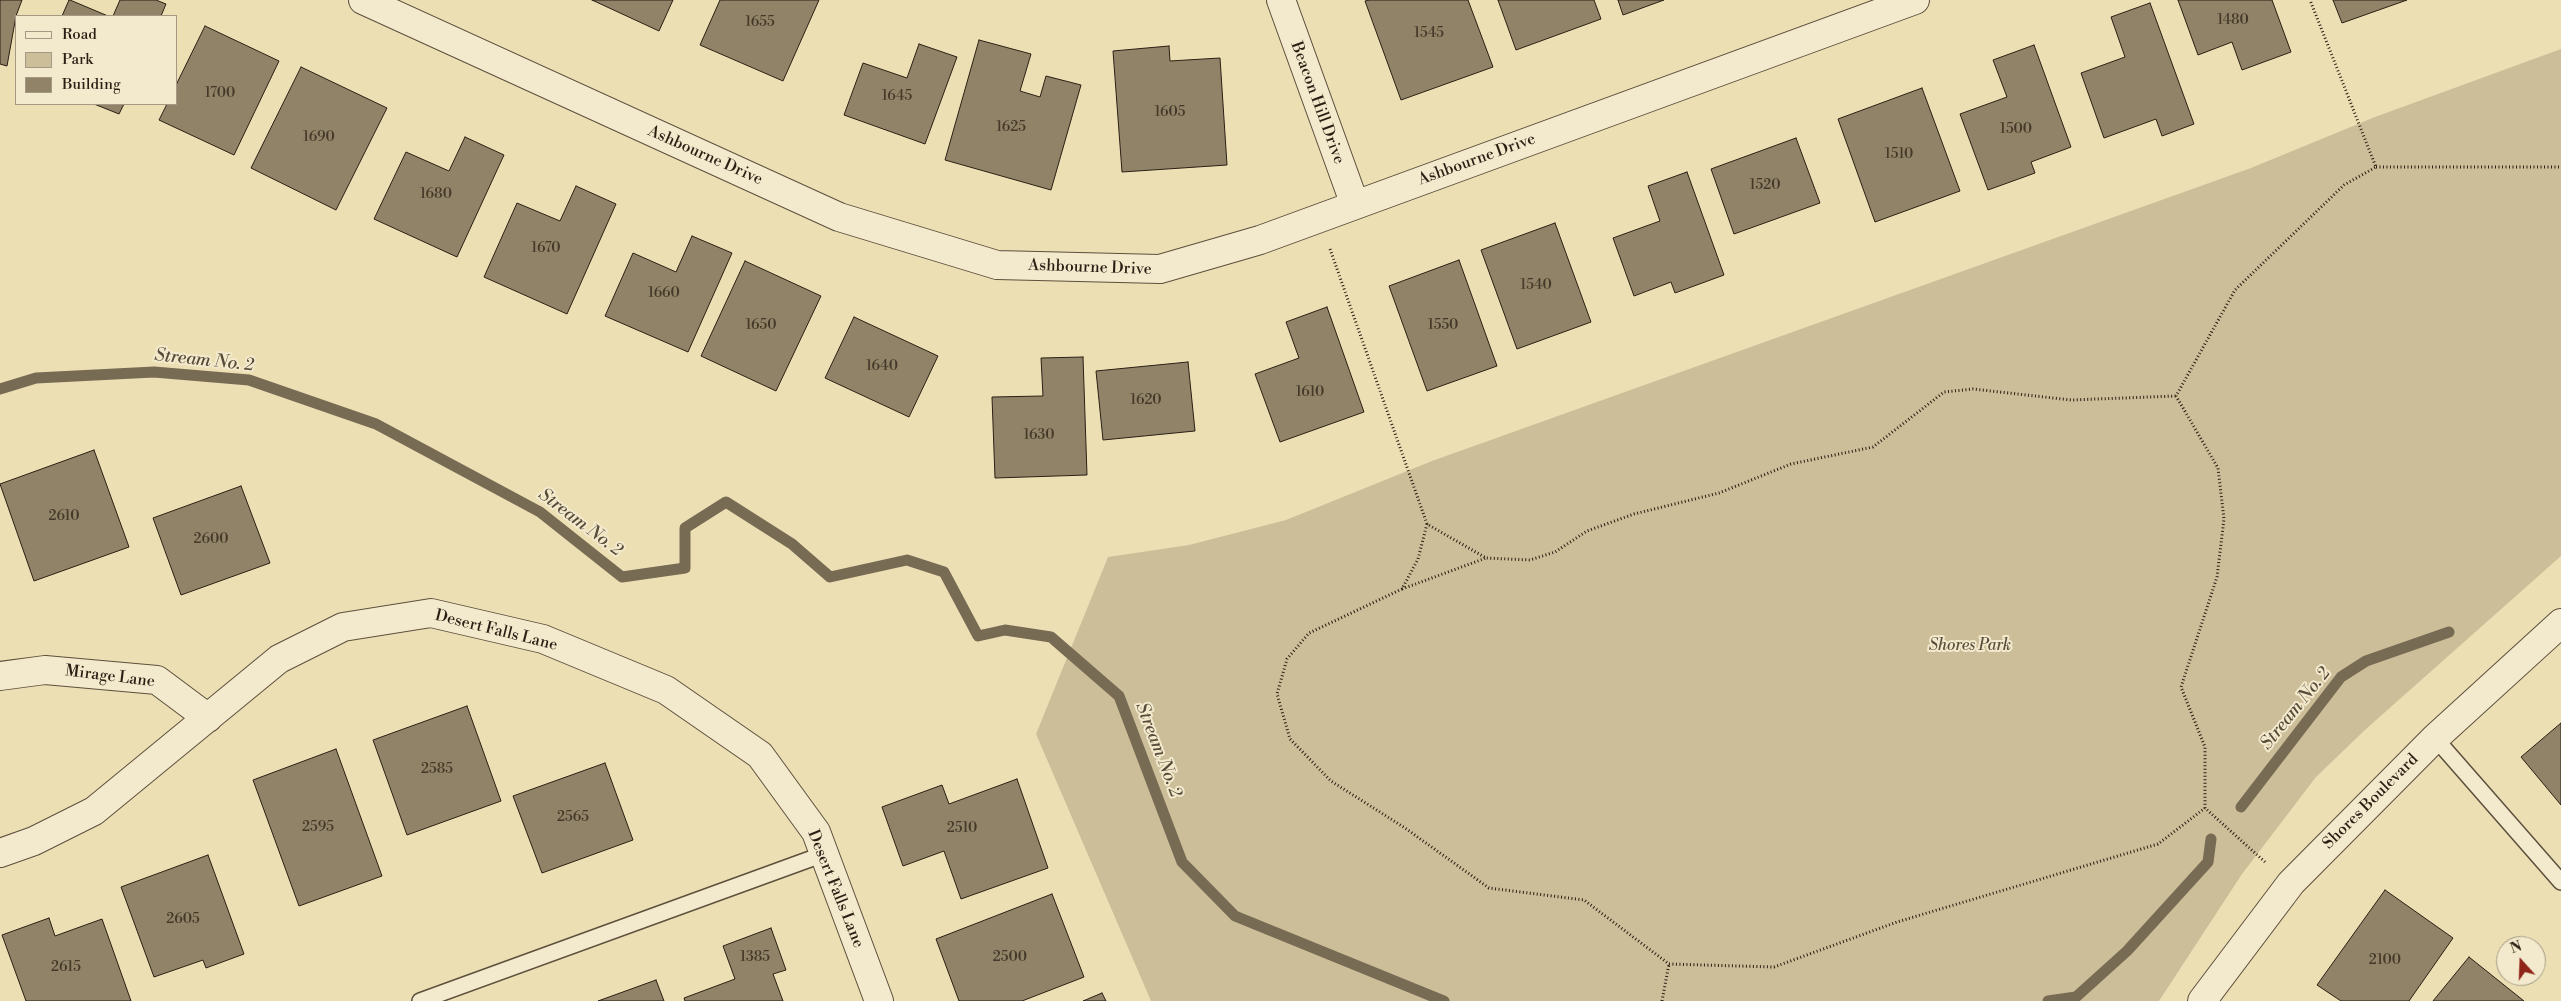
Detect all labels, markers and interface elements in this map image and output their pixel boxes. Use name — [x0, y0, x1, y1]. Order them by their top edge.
house number: 1480 — [2217, 13, 2249, 29]
legend — [15, 15, 178, 105]
house number: 1655 — [745, 15, 775, 31]
text: Road — [62, 25, 97, 44]
house number: 1545 — [1414, 26, 1444, 42]
street label: Beacon Hill Drive — [1286, 39, 1348, 167]
text: Park — [62, 50, 93, 69]
text: Building — [62, 75, 121, 94]
house number: 1700 — [205, 86, 235, 102]
house number: 1645 — [882, 89, 912, 105]
house number: 1605 — [1154, 105, 1186, 121]
house number: 1625 — [996, 120, 1026, 136]
street label: Ashbourne Drive — [645, 122, 765, 190]
house number: 1500 — [2000, 122, 2032, 138]
house number: 1690 — [303, 130, 335, 146]
street label: Ashbourne Drive — [1416, 130, 1538, 190]
house number: 1510 — [1885, 147, 1913, 163]
house number: 1520 — [1749, 178, 1781, 194]
house number: 1680 — [420, 187, 452, 203]
house number: 1670 — [531, 241, 561, 257]
street label: Ashbourne Drive — [1028, 256, 1152, 280]
house number: 1540 — [1520, 278, 1552, 294]
house number: 1660 — [648, 286, 680, 302]
house number: 1650 — [745, 318, 777, 334]
house number: 1550 — [1428, 318, 1458, 334]
water label: Stream No. 2 — [153, 345, 255, 377]
house number: 1640 — [866, 359, 898, 375]
house number: 1610 — [1296, 385, 1324, 401]
house number: 1620 — [1130, 393, 1162, 409]
house number: 1630 — [1023, 428, 1055, 444]
water label: Stream No. 2 — [534, 484, 626, 562]
house number: 2610 — [49, 509, 79, 525]
house number: 2600 — [193, 532, 229, 548]
street label: Desert Falls Lane — [433, 606, 559, 656]
park label: Shores Park — [1929, 636, 2011, 656]
street label: Mirage Lane — [64, 662, 156, 692]
water label: Stream No. 2 — [2256, 663, 2336, 755]
water label: Stream No. 2 — [1130, 700, 1186, 800]
street label: Shores Boulevard — [2319, 750, 2423, 854]
house number: 2585 — [421, 762, 453, 778]
house number: 2565 — [557, 810, 589, 826]
house number: 2595 — [302, 820, 334, 836]
house number: 2510 — [947, 821, 977, 837]
street label: Desert Falls Lane — [803, 827, 867, 951]
house number: 2605 — [166, 912, 200, 928]
north arrow — [2496, 936, 2546, 986]
text: N — [2508, 937, 2524, 958]
house number: 1385 — [740, 950, 770, 966]
house number: 2500 — [993, 950, 1027, 966]
house number: 2100 — [2369, 953, 2401, 969]
house number: 2615 — [51, 960, 81, 976]

